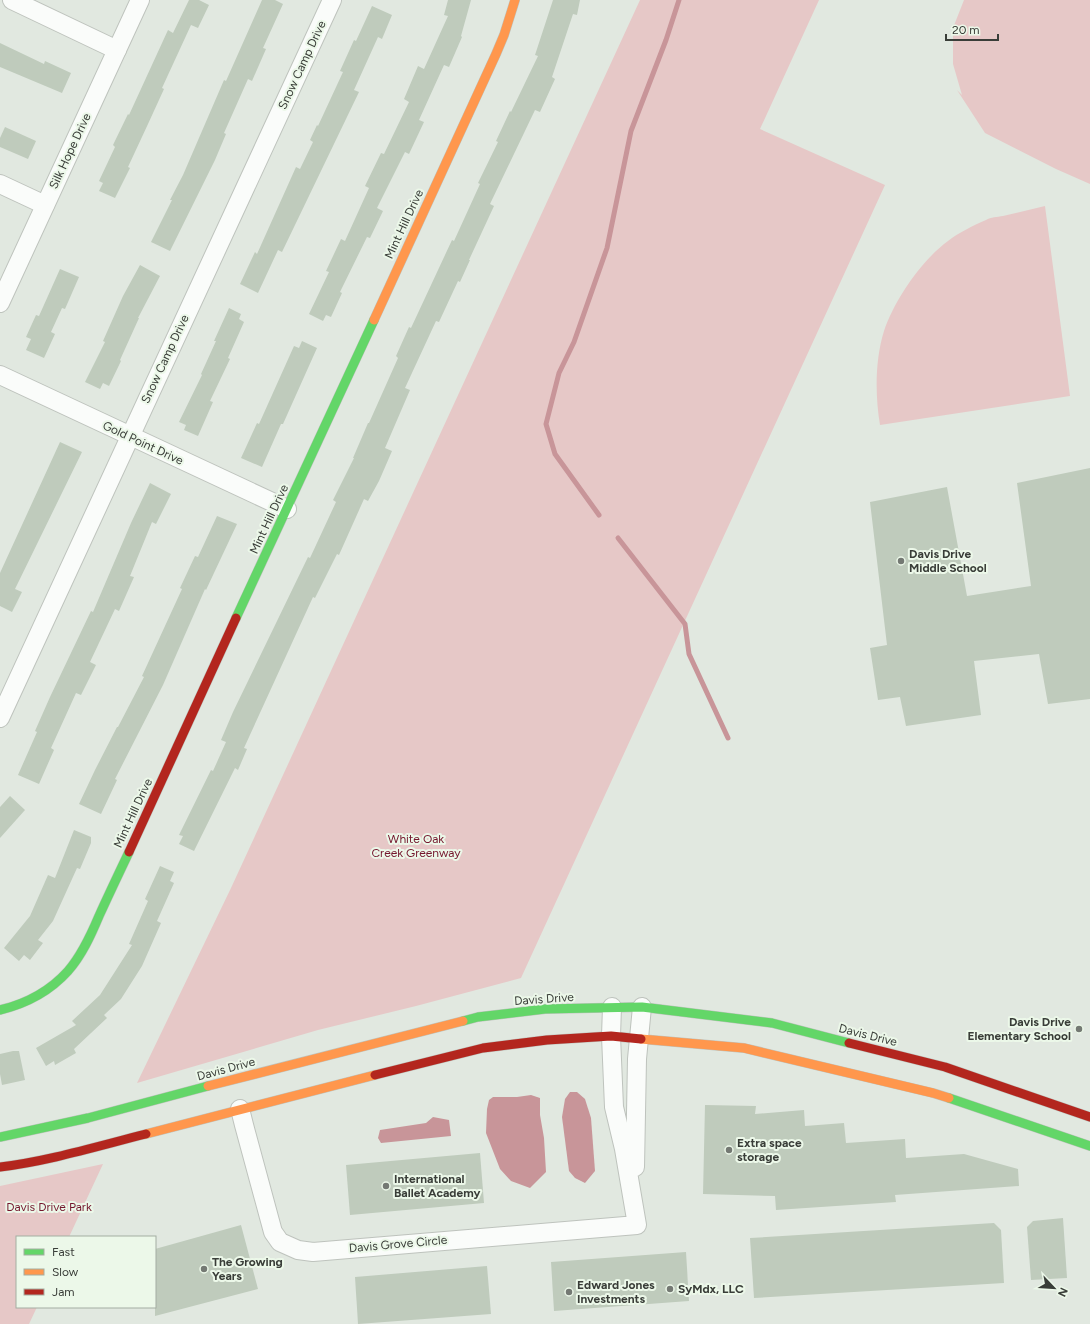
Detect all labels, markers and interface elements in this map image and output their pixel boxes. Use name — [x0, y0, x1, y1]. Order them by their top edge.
scale bar — [946, 16, 998, 42]
street label: Snow Camp Drive — [275, 18, 329, 111]
text: 20 m — [952, 23, 980, 37]
street label: Silk Hope Drive — [46, 111, 94, 191]
street label: Mint Hill Drive — [382, 187, 426, 261]
street label: Snow Camp Drive — [138, 312, 192, 405]
street label: Gold Point Drive — [101, 418, 186, 468]
street label: Mint Hill Drive — [247, 482, 291, 556]
place label: Davis Drive Middle School — [909, 547, 987, 575]
marker: Davis Drive Middle School — [896, 556, 906, 566]
street label: Mint Hill Drive — [111, 776, 155, 850]
park label: White Oak Creek Greenway — [371, 832, 461, 860]
street label: Davis Drive — [514, 990, 575, 1008]
place label: Davis Drive Elementary School — [967, 1015, 1071, 1043]
street label: Davis Drive — [837, 1021, 899, 1049]
marker: Davis Drive Elementary School — [1074, 1024, 1084, 1034]
street label: Davis Drive — [195, 1054, 257, 1083]
place label: Extra space storage — [737, 1136, 802, 1164]
marker: Extra space storage — [724, 1145, 734, 1155]
place label: International Ballet Academy — [394, 1172, 480, 1200]
marker: International Ballet Academy — [381, 1181, 391, 1191]
park label: Davis Drive Park — [6, 1200, 92, 1214]
street label: Davis Grove Circle — [348, 1233, 448, 1255]
legend — [16, 1236, 156, 1308]
text: Fast — [52, 1245, 75, 1259]
place label: The Growing Years — [212, 1255, 283, 1283]
marker: The Growing Years — [199, 1264, 209, 1274]
text: Slow — [52, 1265, 79, 1279]
north arrow — [1034, 1268, 1074, 1308]
place label: Edward Jones Investments — [577, 1278, 655, 1306]
place label: SyMdx, LLC — [678, 1282, 744, 1296]
marker: SyMdx, LLC — [665, 1284, 675, 1294]
text: Jam — [52, 1285, 75, 1299]
text: N — [1055, 1285, 1070, 1299]
marker: Edward Jones Investments — [564, 1287, 574, 1297]

